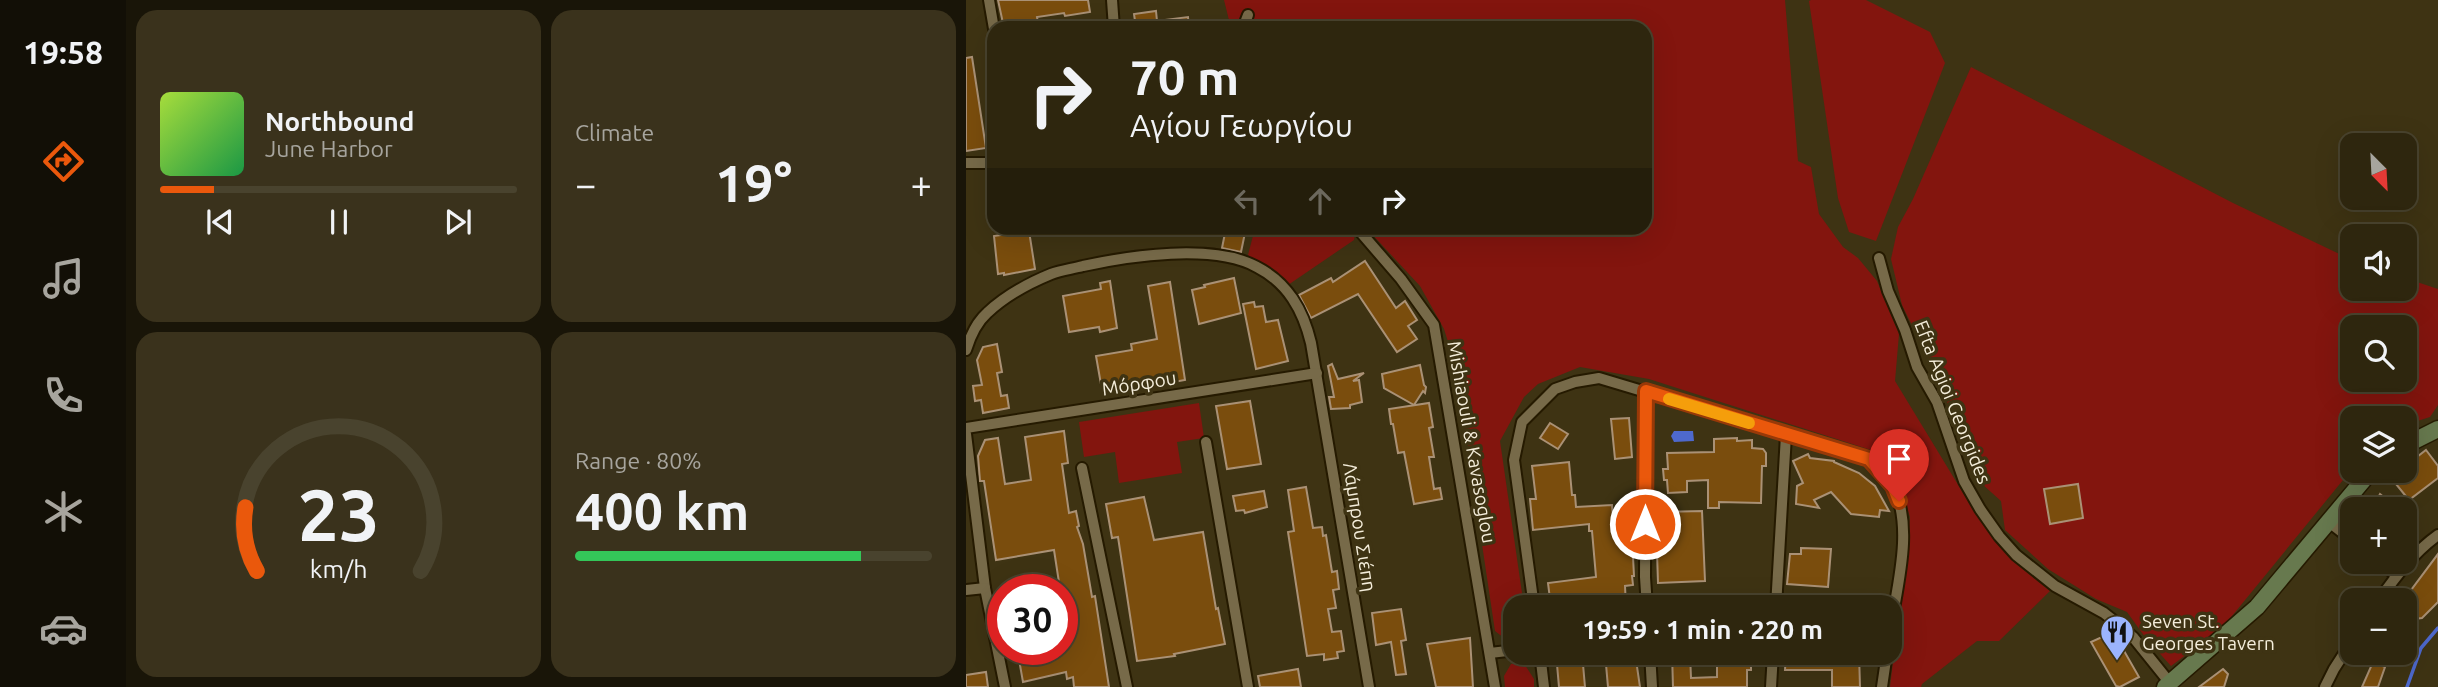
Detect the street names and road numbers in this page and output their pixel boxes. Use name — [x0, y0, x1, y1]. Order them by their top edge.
street label: Efta Agioi Georgides — [1910, 317, 1996, 487]
street label: Mishiaouli & Kavasoglou — [1443, 339, 1501, 545]
street label: Μόρφου — [1100, 366, 1178, 400]
street label: Λάμπρου Σιέπη — [1339, 461, 1381, 593]

